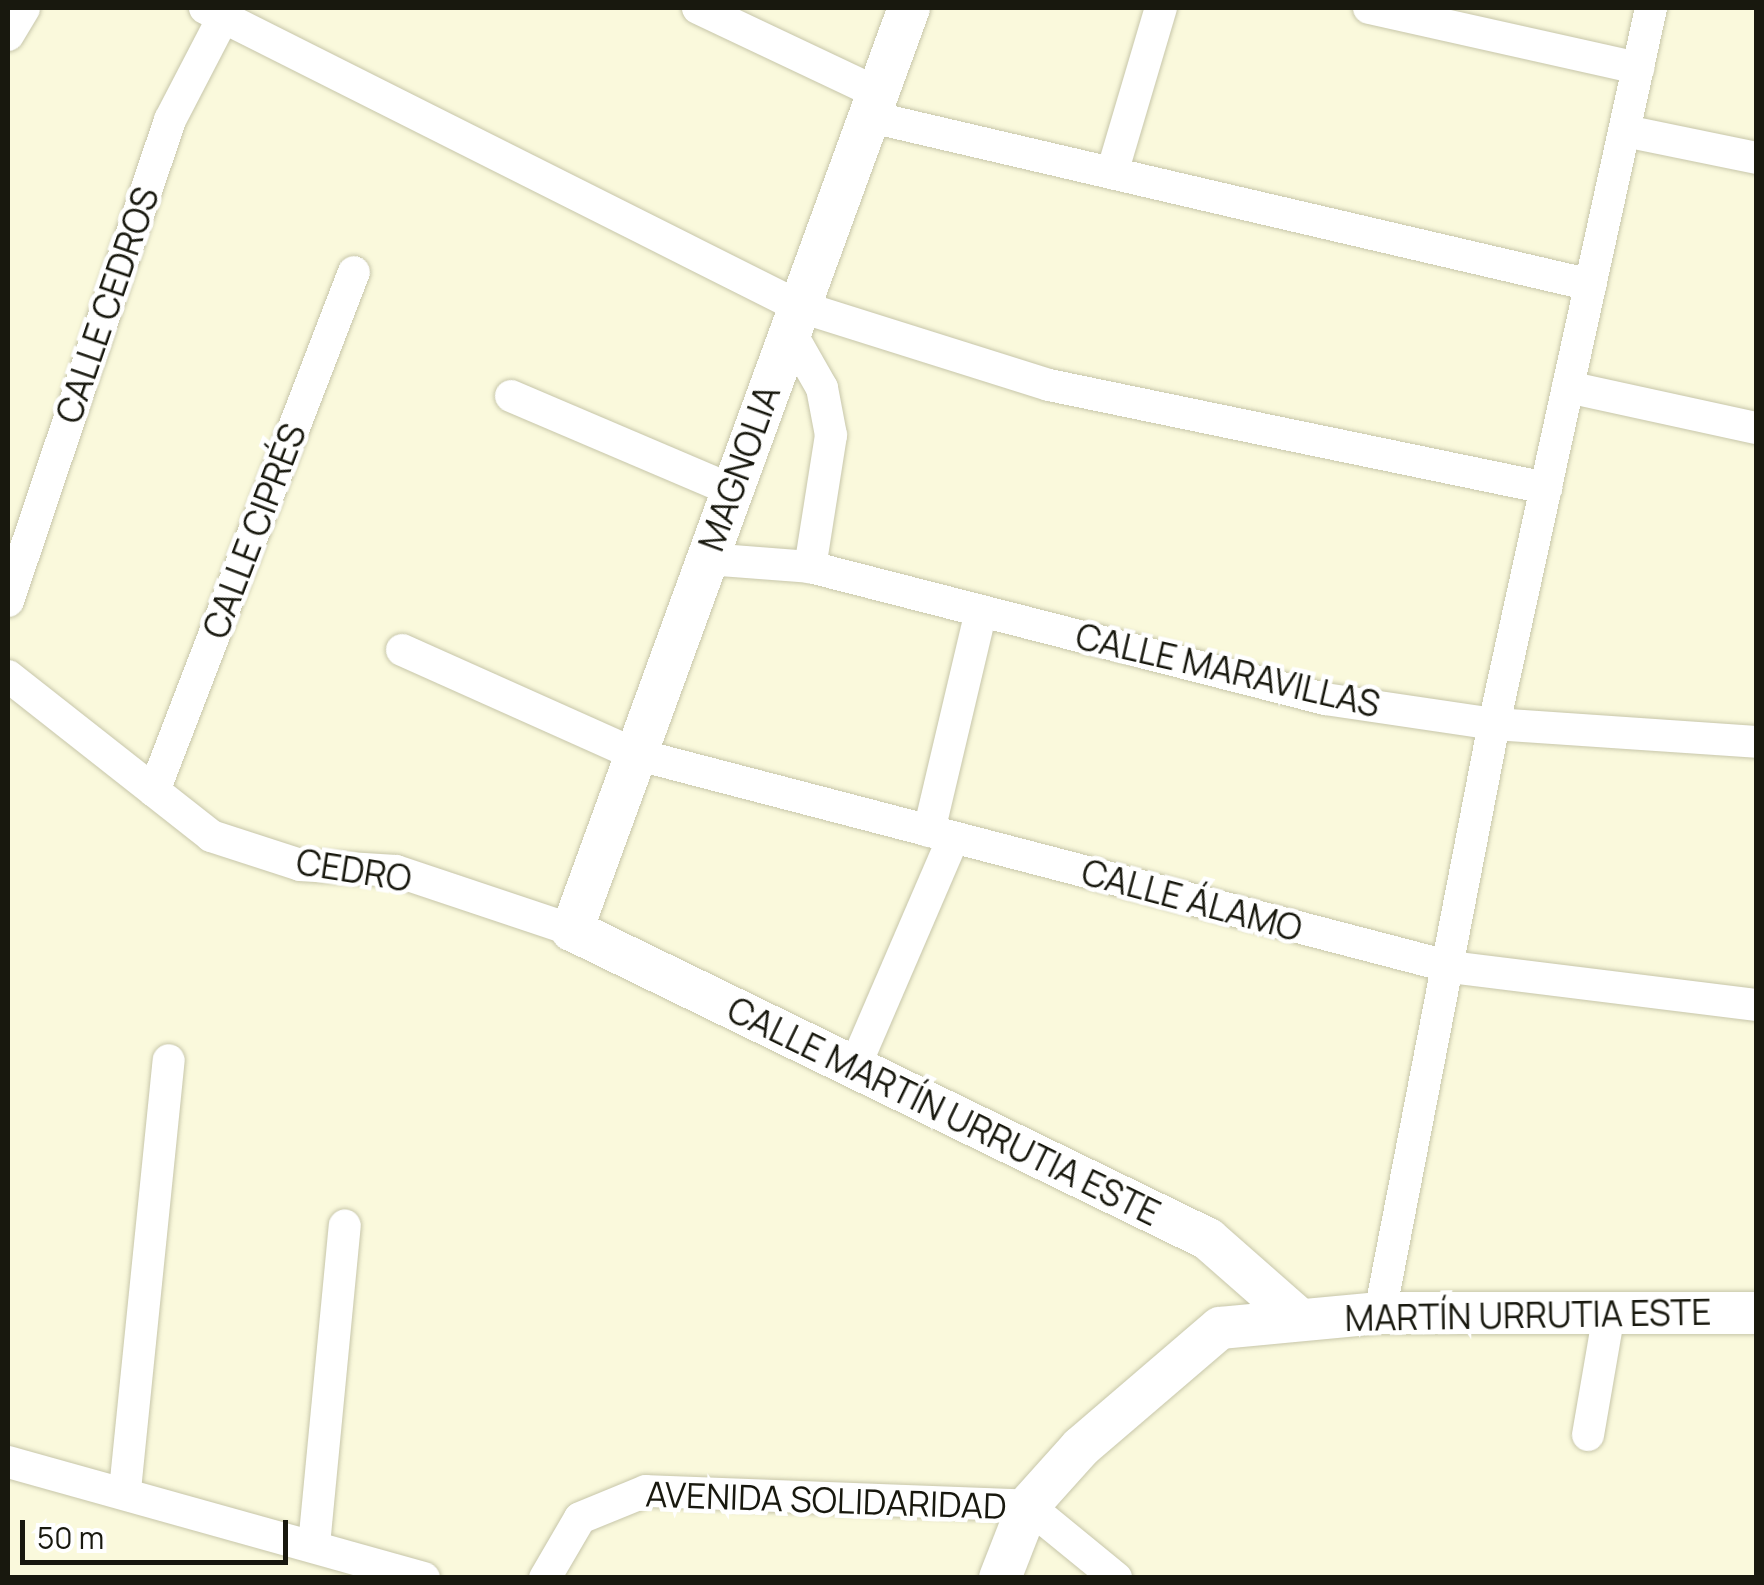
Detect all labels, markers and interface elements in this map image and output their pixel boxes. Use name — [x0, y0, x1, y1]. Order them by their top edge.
street label: CALLE CEDROS — [47, 182, 167, 428]
street label: MAGNOLIA — [690, 380, 788, 556]
street label: CALLE CIPRÉS — [194, 418, 314, 644]
street label: CALLE MARAVILLAS — [1072, 615, 1384, 725]
street label: CEDRO — [293, 840, 415, 900]
street label: CALLE ÁLAMO — [1077, 850, 1307, 950]
street label: CALLE MARTÍN URRUTIA ESTE — [721, 988, 1167, 1234]
street label: MARTÍN URRUTIA ESTE — [1344, 1291, 1712, 1339]
street label: AVENIDA SOLIDARIDAD — [645, 1473, 1007, 1527]
scale bar — [25, 1500, 292, 1562]
text: 50 m — [37, 1517, 104, 1558]

